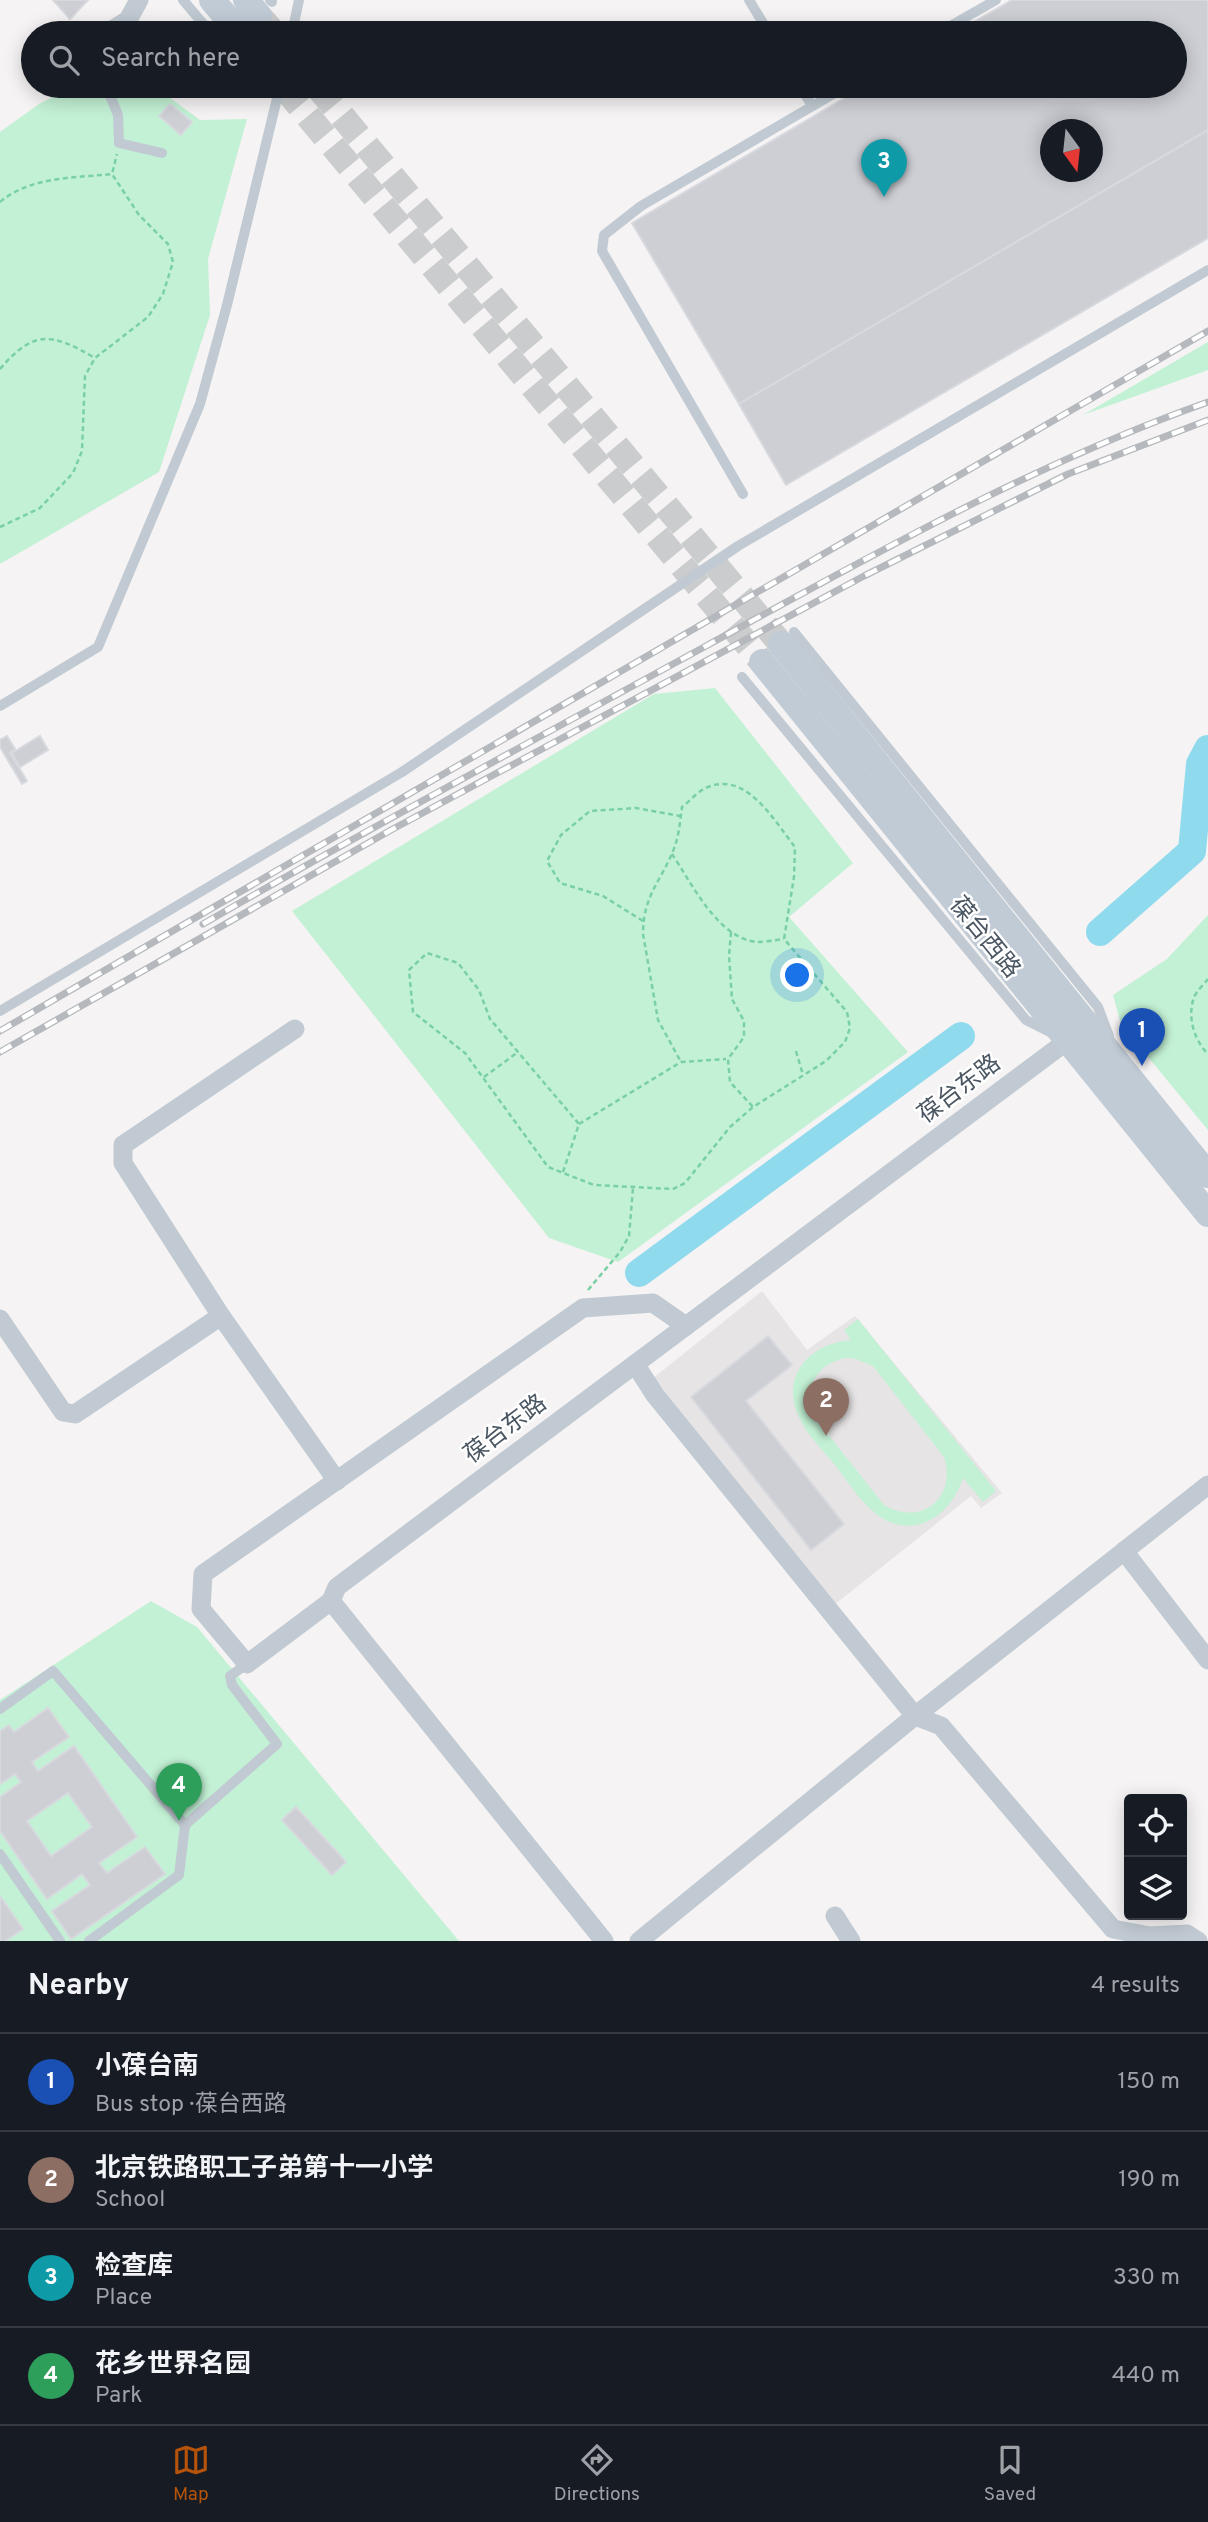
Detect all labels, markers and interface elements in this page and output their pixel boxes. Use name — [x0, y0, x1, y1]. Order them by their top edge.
search box — [21, 21, 1187, 98]
icon: search — [45, 41, 83, 79]
text: Search here — [101, 43, 240, 76]
north arrow — [1040, 119, 1103, 182]
pin: 3 — [861, 139, 907, 197]
street label: 葆台西路 — [942, 891, 1026, 985]
your location — [780, 958, 814, 992]
pin: 1 — [1119, 1008, 1165, 1066]
street label: 葆台东路 — [913, 1049, 1007, 1131]
pin: 2 — [803, 1378, 849, 1436]
street label: 葆台东路 — [459, 1389, 553, 1471]
pin: 4 — [156, 1763, 202, 1821]
map controls — [1124, 1794, 1187, 1920]
button: locate — [1124, 1794, 1187, 1857]
button: layers — [1124, 1857, 1187, 1920]
text: Nearby — [28, 1968, 129, 2005]
text: 4 results — [1091, 1972, 1180, 2001]
text: 小葆台南 — [95, 2051, 199, 2084]
text: 1 — [46, 2068, 56, 2097]
text: 150 m — [1118, 2068, 1180, 2097]
text: Bus stop · 葆台西路 — [95, 2091, 287, 2120]
text: 北京铁路职工子弟第十一小学 — [95, 2153, 433, 2186]
text: 2 — [44, 2166, 58, 2195]
text: 190 m — [1118, 2166, 1180, 2195]
text: School — [95, 2186, 165, 2215]
text: 检查库 — [95, 2251, 173, 2284]
text: 3 — [44, 2264, 58, 2293]
text: 330 m — [1113, 2264, 1180, 2293]
text: Place — [95, 2284, 152, 2313]
text: 花乡世界名园 — [95, 2349, 251, 2382]
text: 4 — [44, 2362, 58, 2391]
text: 440 m — [1112, 2362, 1180, 2391]
text: Park — [95, 2382, 142, 2411]
tab: Map — [172, 2441, 210, 2507]
tab: Directions — [554, 2441, 640, 2507]
tab: Saved — [984, 2441, 1036, 2507]

